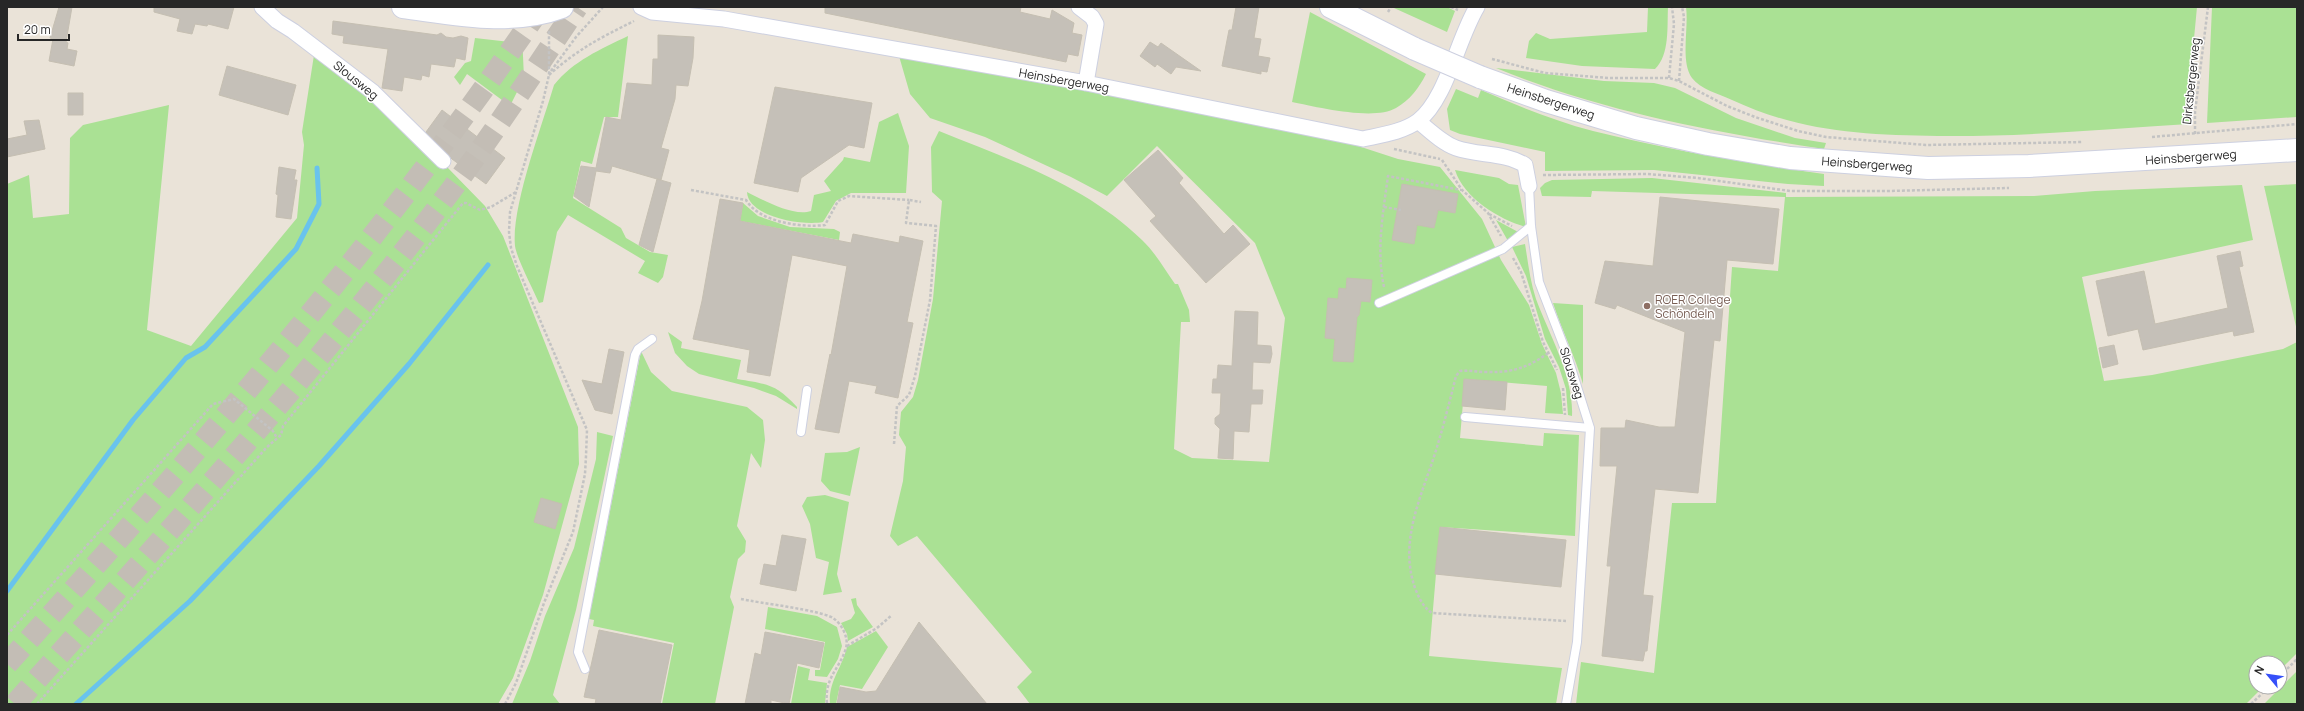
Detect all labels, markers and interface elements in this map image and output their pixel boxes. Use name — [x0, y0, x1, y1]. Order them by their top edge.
scale bar — [18, 16, 69, 42]
text: 20 m — [24, 21, 51, 38]
street label: Dirksbergerweg — [2178, 37, 2204, 125]
street label: Slousweg — [330, 57, 382, 103]
street label: Heinsbergerweg — [1018, 64, 1110, 96]
street label: Heinsbergerweg — [1505, 79, 1597, 123]
street label: Heinsbergerweg — [2145, 145, 2237, 169]
street label: Heinsbergerweg — [1821, 152, 1913, 176]
place label: ROER College Schöndeln — [1655, 291, 1730, 322]
marker: ROER College Schöndeln — [1642, 301, 1652, 311]
street label: Slousweg — [1556, 345, 1588, 401]
north arrow — [2248, 655, 2288, 695]
text: N — [2250, 663, 2267, 677]

